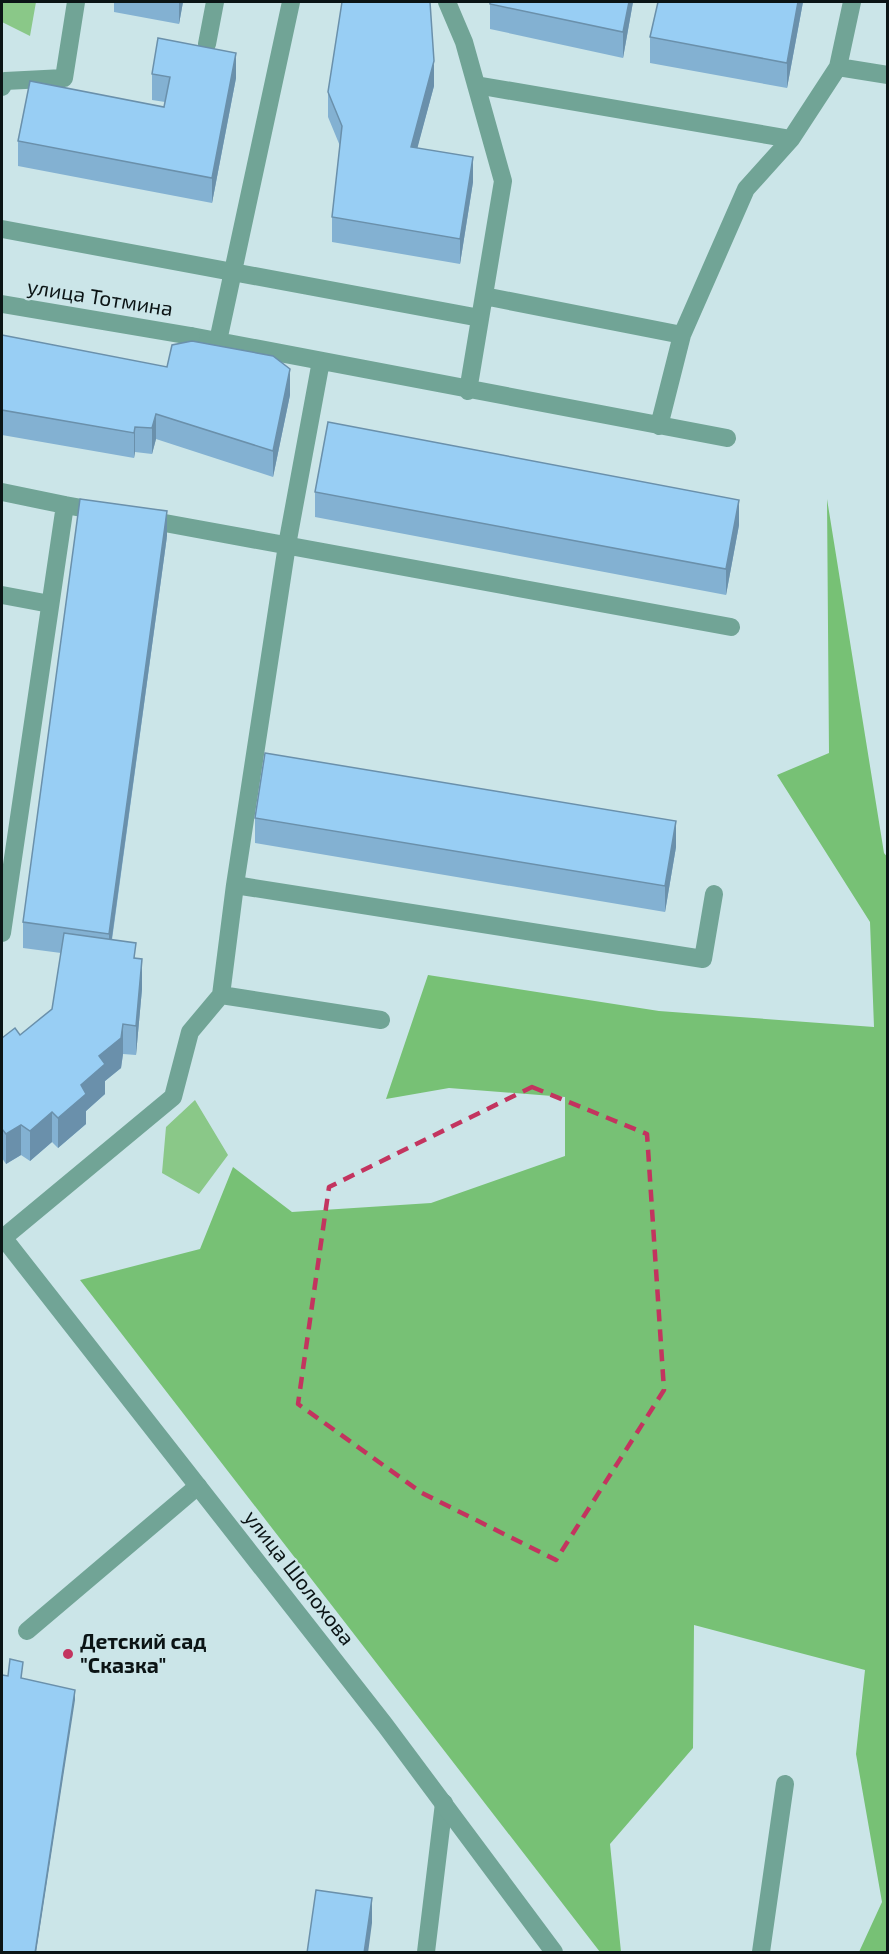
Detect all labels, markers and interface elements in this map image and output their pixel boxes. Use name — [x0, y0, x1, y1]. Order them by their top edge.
street label: улица Тотмина — [25, 273, 175, 321]
street label: улица Шолохова — [239, 1505, 361, 1650]
place label: Детский сад "Сказка" — [80, 1628, 207, 1677]
marker: Детский сад "Сказка" — [61, 1647, 75, 1661]

